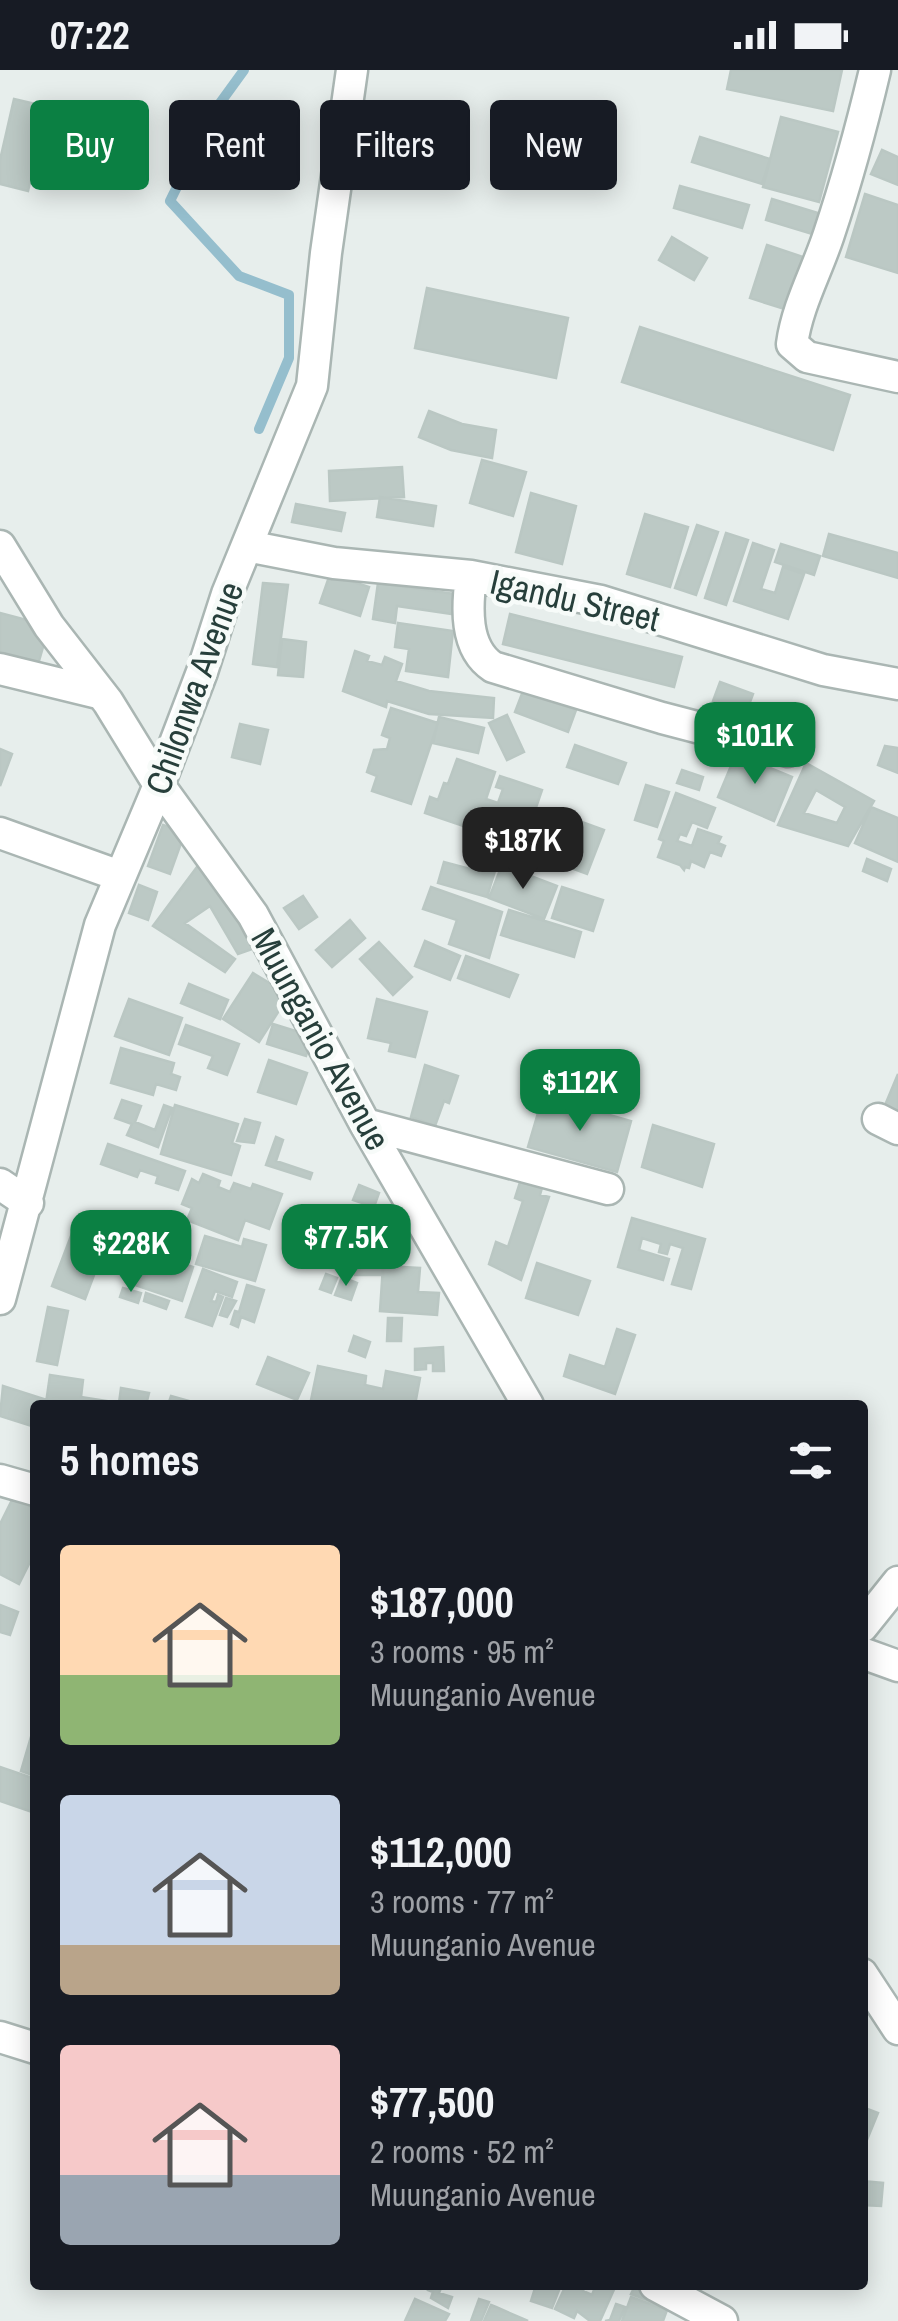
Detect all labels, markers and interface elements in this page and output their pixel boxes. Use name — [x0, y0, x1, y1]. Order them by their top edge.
text: 07:22 — [50, 10, 130, 61]
chip: Buy — [30, 100, 149, 190]
chip: Rent — [169, 100, 300, 190]
chip: Filters — [320, 100, 470, 190]
chip: New — [490, 100, 617, 190]
street label: Igandu Street — [486, 558, 664, 642]
street label: Chilonwa Avenue — [134, 575, 254, 801]
pin: $101K — [685, 702, 825, 787]
text: $101K — [716, 713, 794, 756]
pin: $187K — [453, 807, 593, 892]
text: $187K — [484, 818, 562, 861]
street label: Muunganio Avenue — [241, 920, 401, 1158]
pin: $112K — [510, 1049, 650, 1134]
text: $112K — [542, 1060, 618, 1103]
pin: $77.5K — [265, 1204, 427, 1289]
pin: $228K — [61, 1210, 201, 1295]
text: $77.5K — [304, 1215, 388, 1258]
text: $228K — [92, 1221, 170, 1264]
text: 5 homes — [60, 1432, 200, 1488]
icon: filters — [783, 1433, 838, 1488]
text: $187,000 — [370, 1574, 514, 1630]
icon: home — [140, 1585, 260, 1705]
text: 3 rooms · 95 m² — [370, 1630, 554, 1673]
text: Muunganio Avenue — [370, 1673, 596, 1716]
text: $112,000 — [370, 1824, 512, 1880]
icon: home — [140, 1835, 260, 1955]
text: 3 rooms · 77 m² — [370, 1880, 554, 1923]
text: Muunganio Avenue — [370, 1923, 596, 1966]
text: $77,500 — [370, 2074, 495, 2130]
icon: home — [140, 2085, 260, 2205]
text: 2 rooms · 52 m² — [370, 2130, 554, 2173]
text: Muunganio Avenue — [370, 2173, 596, 2216]

